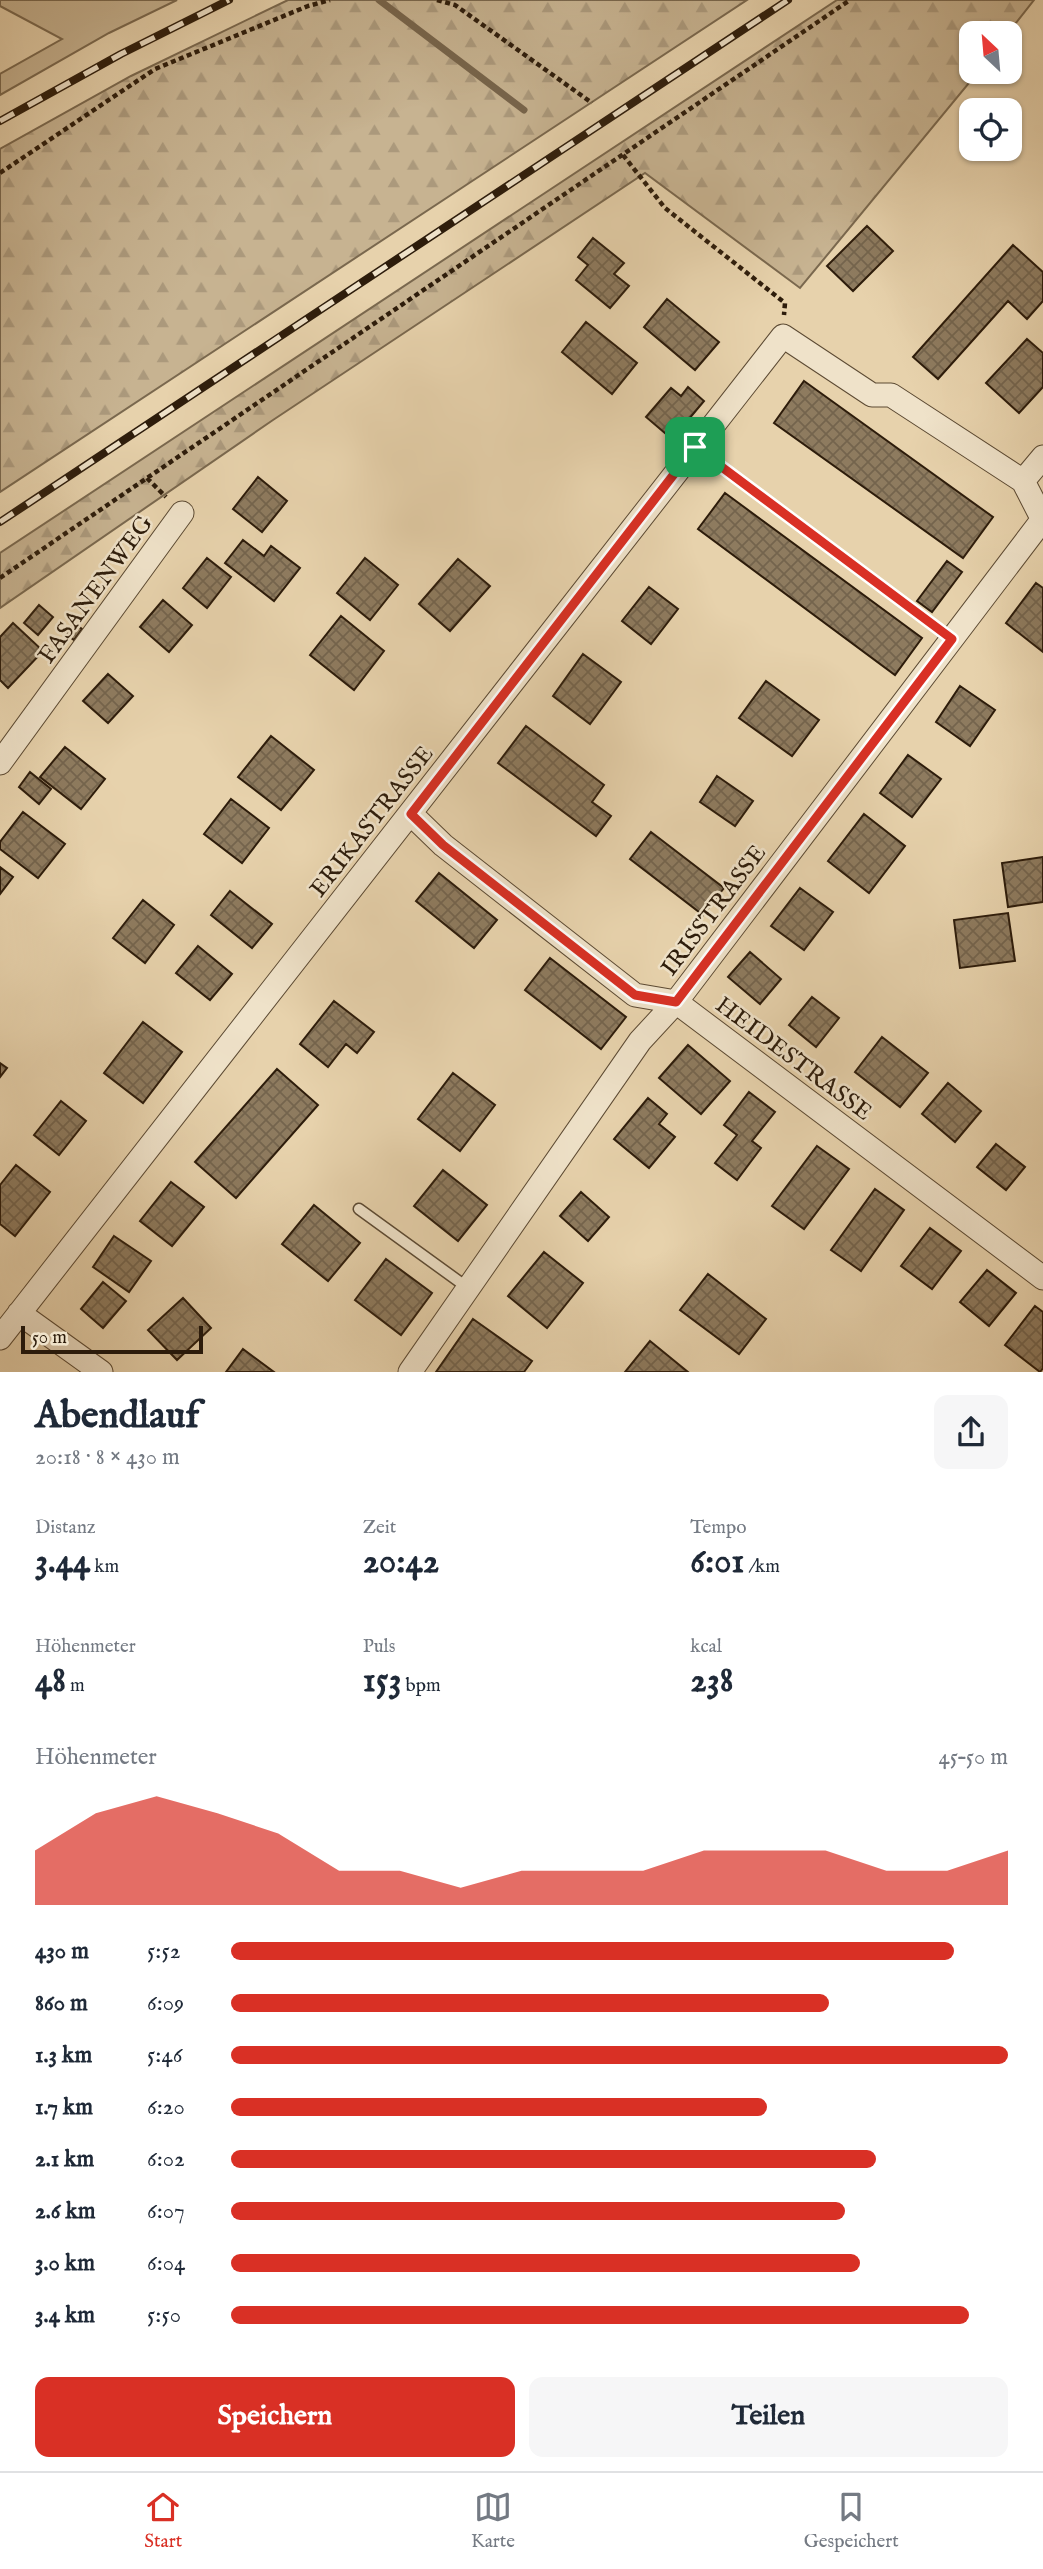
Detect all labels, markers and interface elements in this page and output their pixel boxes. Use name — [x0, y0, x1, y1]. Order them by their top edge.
north arrow — [959, 21, 1022, 84]
map controls — [959, 21, 1022, 161]
button: locate — [959, 98, 1022, 161]
pin — [665, 417, 725, 477]
icon: arrive — [676, 428, 714, 466]
street label: FASANENWEG — [32, 510, 161, 670]
street label: ERIKASTRASSE — [303, 740, 441, 904]
street label: IRISSTRASSE — [655, 839, 774, 983]
street label: HEIDESTRASSE — [708, 990, 878, 1128]
scale bar — [21, 1323, 203, 1355]
text: 50 m — [32, 1326, 67, 1350]
text: Abendlauf — [35, 1393, 199, 1441]
button: share — [934, 1395, 1008, 1469]
text: 20:18 · 8 × 430 m — [35, 1443, 180, 1472]
text: Distanz — [35, 1516, 96, 1540]
text: Zeit — [363, 1516, 396, 1540]
text: Tempo — [690, 1516, 746, 1540]
text: 3.44 — [35, 1540, 90, 1585]
text: 20:42 — [363, 1540, 439, 1585]
text: 6:01 — [690, 1540, 744, 1585]
text: km — [90, 1555, 119, 1579]
text: /km — [744, 1555, 780, 1579]
text: Höhenmeter — [35, 1635, 136, 1659]
text: Puls — [363, 1635, 395, 1659]
text: kcal — [690, 1635, 722, 1659]
text: 48 — [35, 1659, 66, 1704]
text: 153 — [363, 1659, 401, 1704]
text: 238 — [690, 1659, 734, 1704]
text: m — [66, 1674, 85, 1698]
text: bpm — [401, 1674, 441, 1698]
text: Höhenmeter — [35, 1743, 157, 1772]
text: 45–50 m — [938, 1743, 1008, 1772]
text: 430 m — [35, 1937, 89, 1966]
text: 5:52 — [147, 1937, 180, 1966]
text: 860 m — [35, 1989, 88, 2018]
text: 6:09 — [147, 1989, 184, 2018]
text: 1.3 km — [35, 2041, 92, 2070]
text: 5:46 — [147, 2041, 182, 2070]
text: 1.7 km — [35, 2093, 93, 2122]
text: 6:20 — [147, 2093, 185, 2122]
text: 2.1 km — [35, 2145, 94, 2174]
text: 6:02 — [147, 2145, 185, 2174]
text: 2.6 km — [35, 2197, 96, 2226]
text: 6:07 — [147, 2197, 185, 2226]
text: 3.0 km — [35, 2249, 95, 2278]
text: 6:04 — [147, 2249, 185, 2278]
text: 3.4 km — [35, 2301, 95, 2330]
text: 5:50 — [147, 2301, 181, 2330]
button: Speichern — [35, 2377, 515, 2457]
button: Teilen — [529, 2377, 1008, 2457]
tab: Start — [144, 2488, 182, 2554]
tab: Karte — [471, 2488, 515, 2554]
tab: Gespeichert — [804, 2488, 899, 2554]

